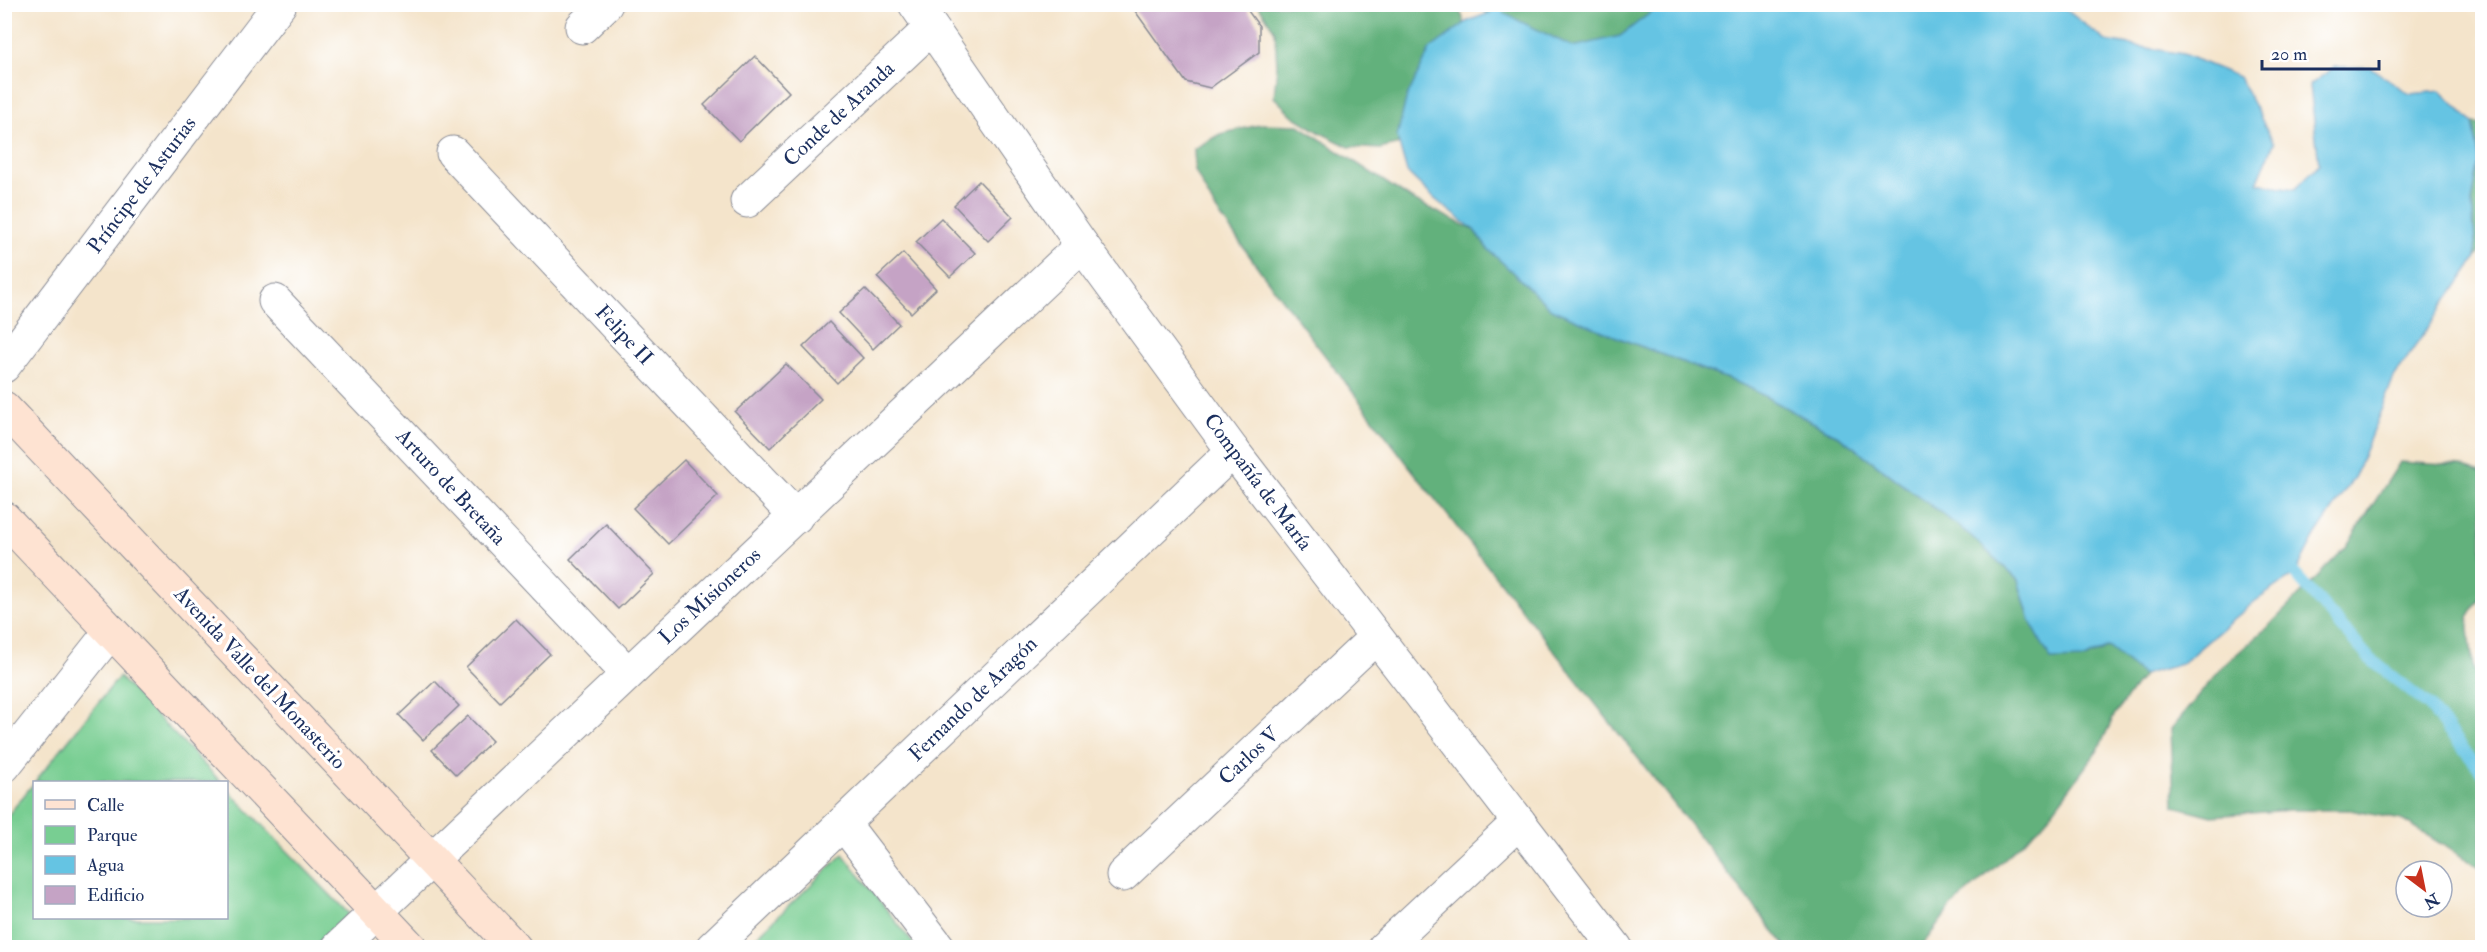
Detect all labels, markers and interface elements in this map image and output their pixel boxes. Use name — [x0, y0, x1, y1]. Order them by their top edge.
scale bar — [2262, 33, 2379, 71]
text: 20 m — [2271, 43, 2307, 66]
street label: Conde de Aranda — [778, 55, 901, 173]
street label: Príncipe de Asturias — [82, 111, 202, 259]
street label: Felipe II — [589, 299, 659, 371]
street label: Compañía de María — [1198, 408, 1319, 556]
street label: Arturo de Bretaña — [389, 422, 512, 551]
street label: Los Misioneros — [653, 542, 767, 650]
street label: Avenida Valle del Monasterio — [167, 580, 352, 775]
street label: Fernando de Aragón — [903, 630, 1043, 767]
street label: Carlos V — [1213, 720, 1286, 791]
legend — [33, 781, 228, 919]
text: Calle — [87, 794, 125, 817]
text: Parque — [87, 824, 138, 847]
text: Agua — [86, 854, 125, 877]
north arrow — [2394, 859, 2454, 919]
text: Edificio — [87, 884, 144, 907]
text: N — [2419, 888, 2444, 914]

